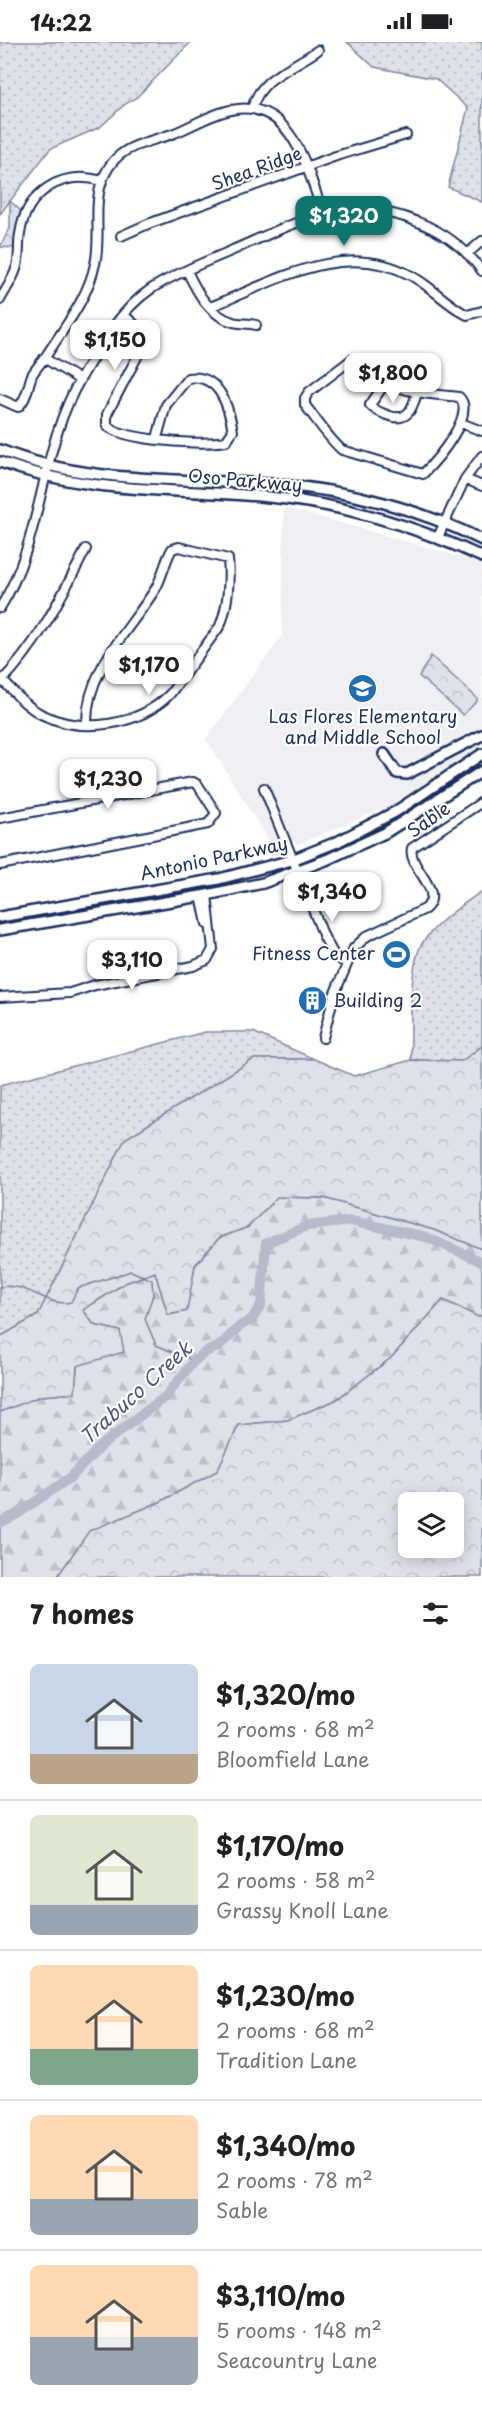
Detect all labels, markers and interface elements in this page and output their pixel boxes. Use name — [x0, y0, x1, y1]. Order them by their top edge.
text: 14:22 — [30, 5, 92, 38]
street label: Shea Ridge — [208, 139, 305, 196]
pin: $1,320 — [295, 196, 393, 247]
text: $1,320 — [309, 200, 379, 230]
pin: $1,150 — [66, 320, 164, 371]
text: $1,150 — [84, 324, 146, 354]
pin: $1,800 — [344, 353, 442, 404]
text: $1,800 — [358, 357, 428, 387]
street label: Oso Parkway — [187, 461, 303, 498]
pin: $1,170 — [100, 645, 198, 696]
text: $1,170 — [119, 649, 180, 679]
school or university icon: Las Flores Elementary and Middle School — [347, 672, 379, 704]
place label: Las Flores Elementary and Middle School — [269, 702, 457, 750]
pin: $1,230 — [59, 759, 157, 810]
text: $1,230 — [74, 763, 142, 793]
street label: Sable — [401, 794, 455, 843]
street label: Antonio Parkway — [137, 829, 290, 886]
pin: $1,340 — [283, 872, 381, 923]
text: $1,340 — [297, 876, 367, 906]
sports icon: Fitness Center — [380, 938, 412, 970]
place label: Fitness Center — [252, 939, 376, 966]
pin: $3,110 — [83, 940, 181, 991]
text: $3,110 — [101, 944, 163, 974]
building icon: Building 2 — [296, 985, 328, 1017]
place label: Building 2 — [333, 986, 422, 1013]
water label: Trabuco Creek — [73, 1333, 199, 1451]
map controls — [398, 1492, 464, 1558]
button: layers — [398, 1492, 464, 1558]
text: 7 homes — [30, 1594, 134, 1633]
icon: filters — [419, 1597, 452, 1630]
text: $1,320/mo — [216, 1675, 355, 1714]
icon: home — [78, 1688, 150, 1760]
text: 2 rooms · 68 m² — [216, 1714, 375, 1744]
text: Bloomfield Lane — [216, 1744, 369, 1774]
text: $1,170/mo — [216, 1826, 344, 1865]
icon: home — [78, 1839, 150, 1911]
text: 2 rooms · 58 m² — [216, 1865, 375, 1895]
text: Grassy Knoll Lane — [216, 1895, 389, 1925]
text: $1,230/mo — [216, 1976, 354, 2015]
icon: home — [78, 1989, 150, 2061]
text: 2 rooms · 68 m² — [216, 2015, 375, 2045]
text: Tradition Lane — [216, 2045, 357, 2075]
text: $1,340/mo — [216, 2126, 355, 2165]
icon: home — [78, 2139, 150, 2211]
text: 2 rooms · 78 m² — [216, 2165, 373, 2195]
text: Sable — [216, 2195, 268, 2225]
text: $3,110/mo — [216, 2276, 345, 2315]
icon: home — [78, 2289, 150, 2361]
text: 5 rooms · 148 m² — [216, 2315, 382, 2345]
text: Seacountry Lane — [216, 2345, 377, 2375]

